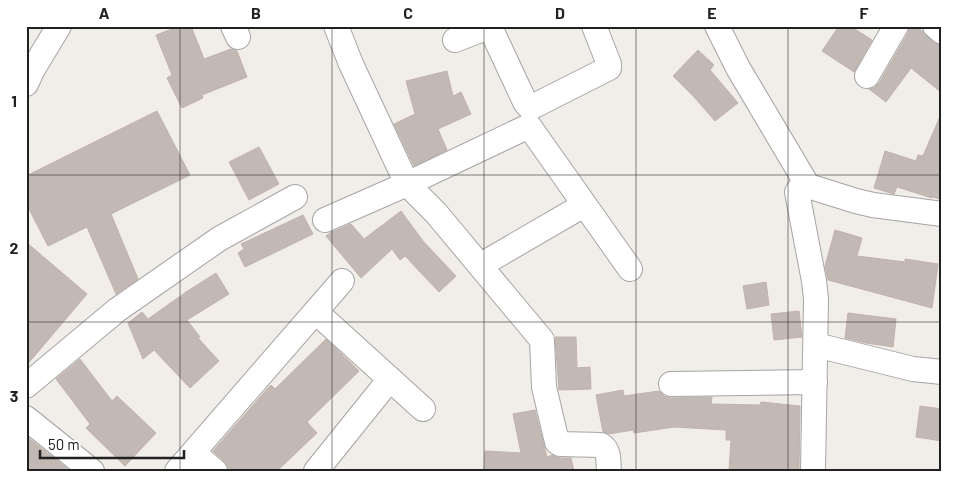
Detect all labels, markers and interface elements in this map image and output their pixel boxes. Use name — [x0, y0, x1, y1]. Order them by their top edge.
text: A — [99, 3, 110, 22]
text: B — [251, 3, 261, 22]
text: C — [403, 3, 413, 22]
text: D — [555, 3, 565, 22]
text: E — [707, 3, 717, 22]
text: F — [860, 3, 869, 22]
text: 1 — [11, 91, 17, 110]
text: 2 — [10, 238, 19, 257]
text: 3 — [10, 386, 18, 405]
scale bar — [40, 427, 184, 459]
text: 50 m — [48, 435, 80, 453]

